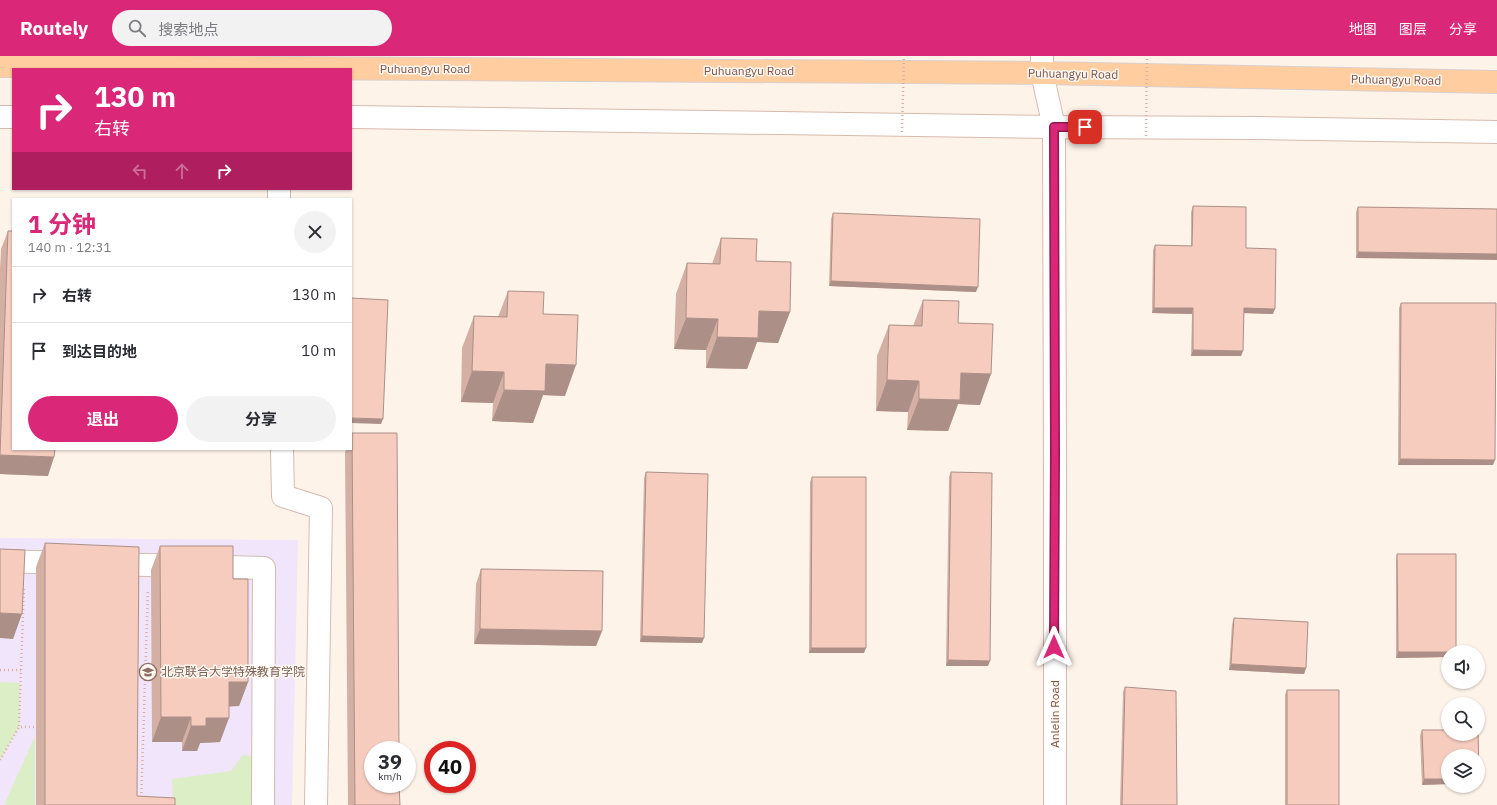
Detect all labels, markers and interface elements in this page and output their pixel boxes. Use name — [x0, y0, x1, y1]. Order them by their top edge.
search box — [112, 10, 392, 46]
text: Routely — [20, 16, 88, 40]
icon: search — [126, 17, 148, 39]
text: 搜索地点 — [158, 20, 218, 39]
text: 地图 — [1349, 20, 1377, 38]
text: 图层 — [1399, 20, 1427, 38]
text: 分享 — [1449, 20, 1477, 38]
street label: Puhuangyu Road — [380, 61, 470, 76]
street label: Puhuangyu Road — [704, 63, 794, 78]
street label: Puhuangyu Road — [1028, 65, 1118, 82]
street label: Puhuangyu Road — [1351, 71, 1441, 88]
text: 130 m — [94, 78, 176, 115]
icon: right — [28, 84, 80, 136]
pin — [1068, 110, 1102, 144]
icon: arrive — [1074, 116, 1096, 138]
text: 右转 — [94, 117, 130, 140]
icon: left — [129, 160, 151, 182]
icon: ahead — [171, 160, 193, 182]
icon: right — [213, 160, 235, 182]
text: 1 分钟 — [28, 208, 96, 240]
button: close — [294, 211, 336, 253]
text: 140 m · 12:31 — [28, 239, 111, 256]
icon: right — [28, 284, 50, 306]
text: 130 m — [292, 285, 336, 304]
text: 右转 — [62, 286, 92, 305]
icon: arrive — [28, 340, 50, 362]
text: 10 m — [301, 341, 336, 360]
text: 到达目的地 — [62, 342, 137, 361]
button: 退出 — [28, 396, 178, 442]
button: 分享 — [186, 396, 336, 442]
position arrow — [1033, 626, 1075, 668]
map controls — [1441, 645, 1485, 793]
button: sound — [1441, 645, 1485, 689]
school or university icon: 北京联合大学特殊教育学院 — [138, 662, 158, 682]
place label: 北京联合大学特殊教育学院 — [161, 664, 305, 679]
street label: Anlelin Road — [1047, 680, 1062, 748]
button: search — [1441, 697, 1485, 741]
speed limit sign: 40 — [424, 741, 476, 793]
text: 39 — [378, 748, 402, 775]
button: layers — [1441, 749, 1485, 793]
text: km/h — [378, 770, 402, 783]

